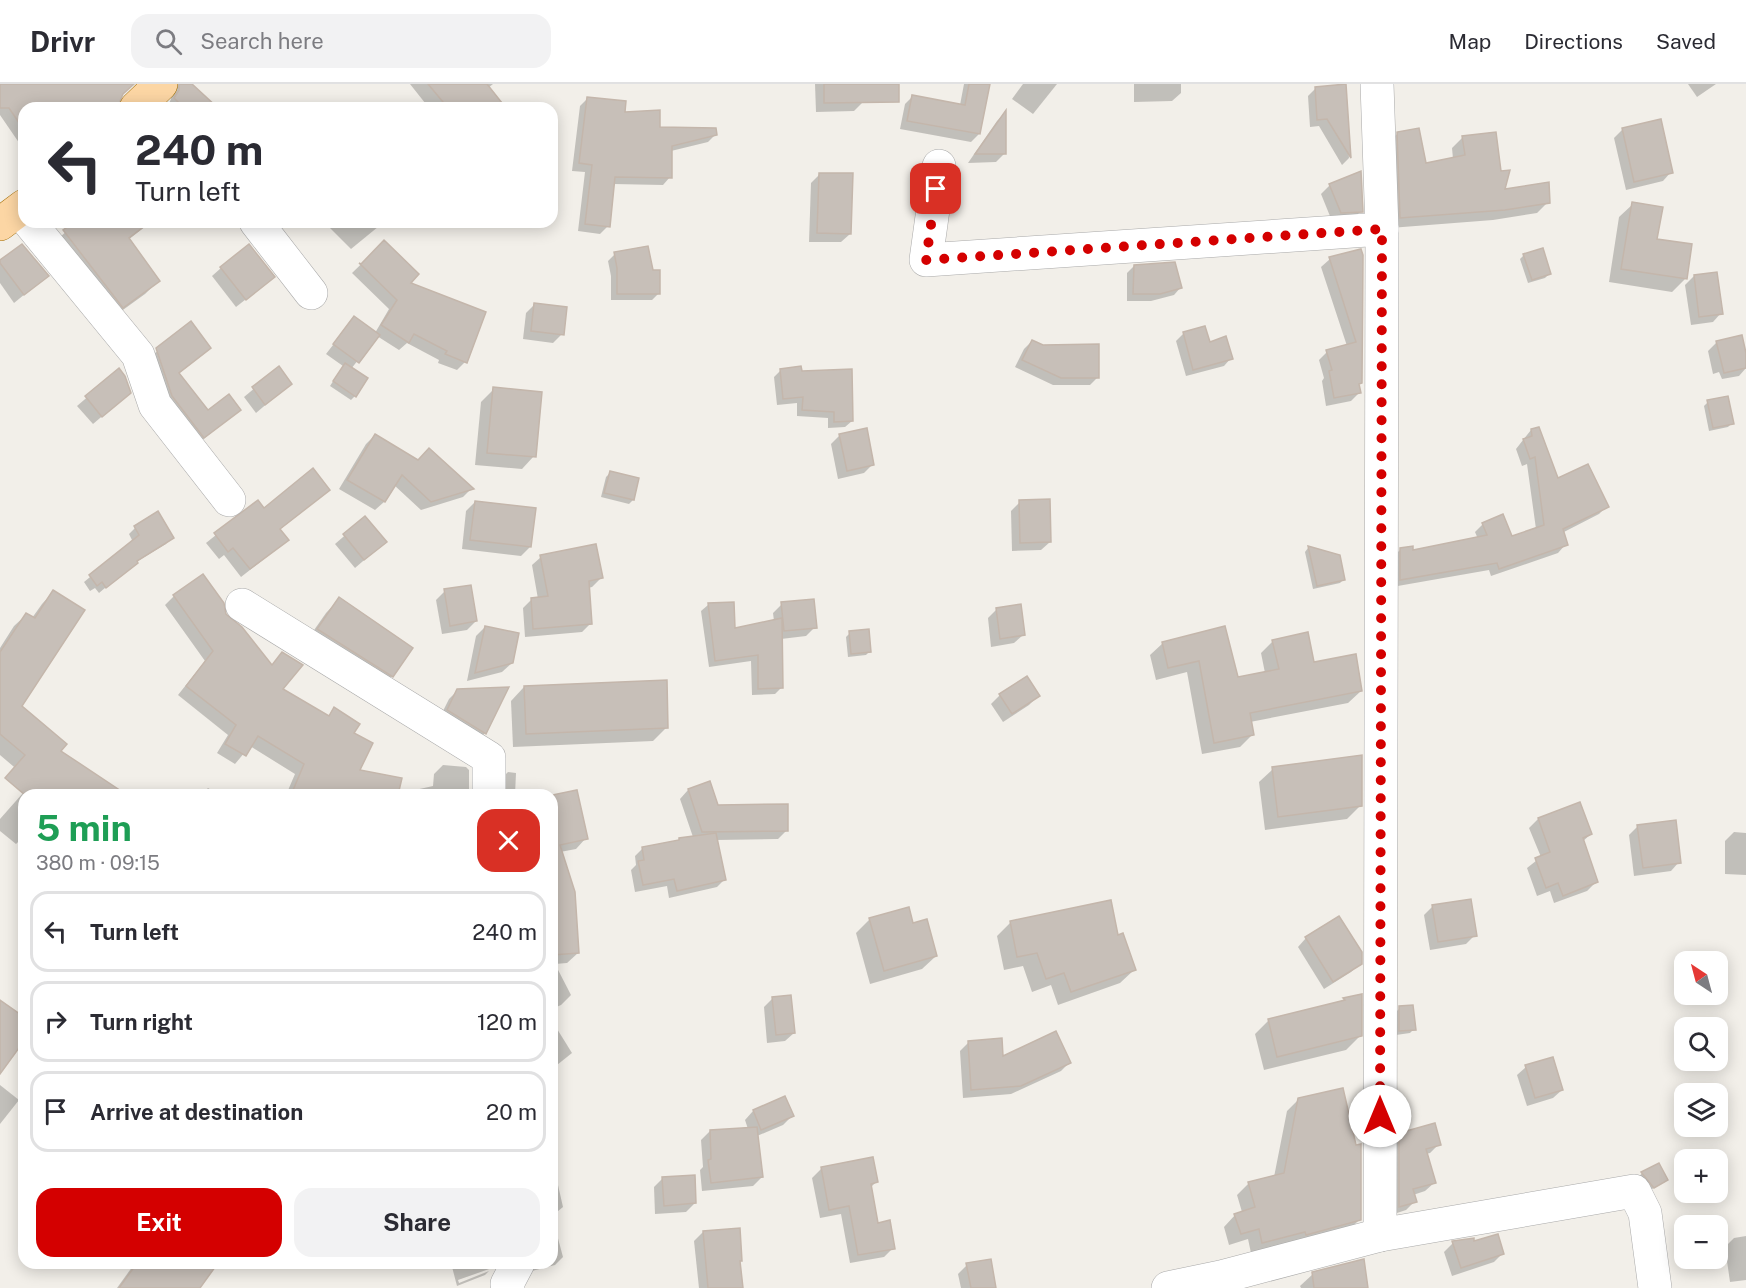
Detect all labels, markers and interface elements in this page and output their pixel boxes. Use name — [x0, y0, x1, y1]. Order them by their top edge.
search box — [131, 14, 551, 68]
text: Drivr — [30, 25, 95, 58]
icon: search — [152, 25, 185, 58]
text: Search here — [200, 28, 324, 54]
text: Map — [1449, 29, 1491, 54]
text: Directions — [1524, 29, 1623, 54]
text: Saved — [1656, 29, 1716, 54]
text: 240 m — [135, 125, 263, 174]
icon: left — [36, 126, 114, 204]
pin — [910, 163, 961, 214]
icon: arrive — [919, 172, 952, 205]
text: Turn left — [135, 175, 241, 207]
text: 5 min — [36, 807, 132, 849]
button: close — [477, 809, 540, 872]
text: 380 m · 09:15 — [36, 851, 160, 875]
icon: left — [39, 915, 72, 948]
text: Turn left — [90, 919, 179, 945]
text: 240 m — [472, 919, 537, 945]
north arrow — [1674, 951, 1728, 1005]
map controls — [1674, 951, 1728, 1269]
icon: right — [39, 1005, 72, 1038]
text: Turn right — [90, 1009, 193, 1035]
text: 120 m — [477, 1009, 537, 1035]
button: search — [1674, 1017, 1728, 1071]
button: layers — [1674, 1083, 1728, 1137]
position arrow — [1348, 1084, 1412, 1148]
icon: arrive — [39, 1095, 72, 1128]
text: Arrive at destination — [90, 1099, 303, 1125]
text: 20 m — [486, 1099, 537, 1125]
button: + — [1674, 1149, 1728, 1203]
button: Exit — [36, 1188, 282, 1257]
button: Share — [294, 1188, 540, 1257]
button: − — [1674, 1215, 1728, 1269]

